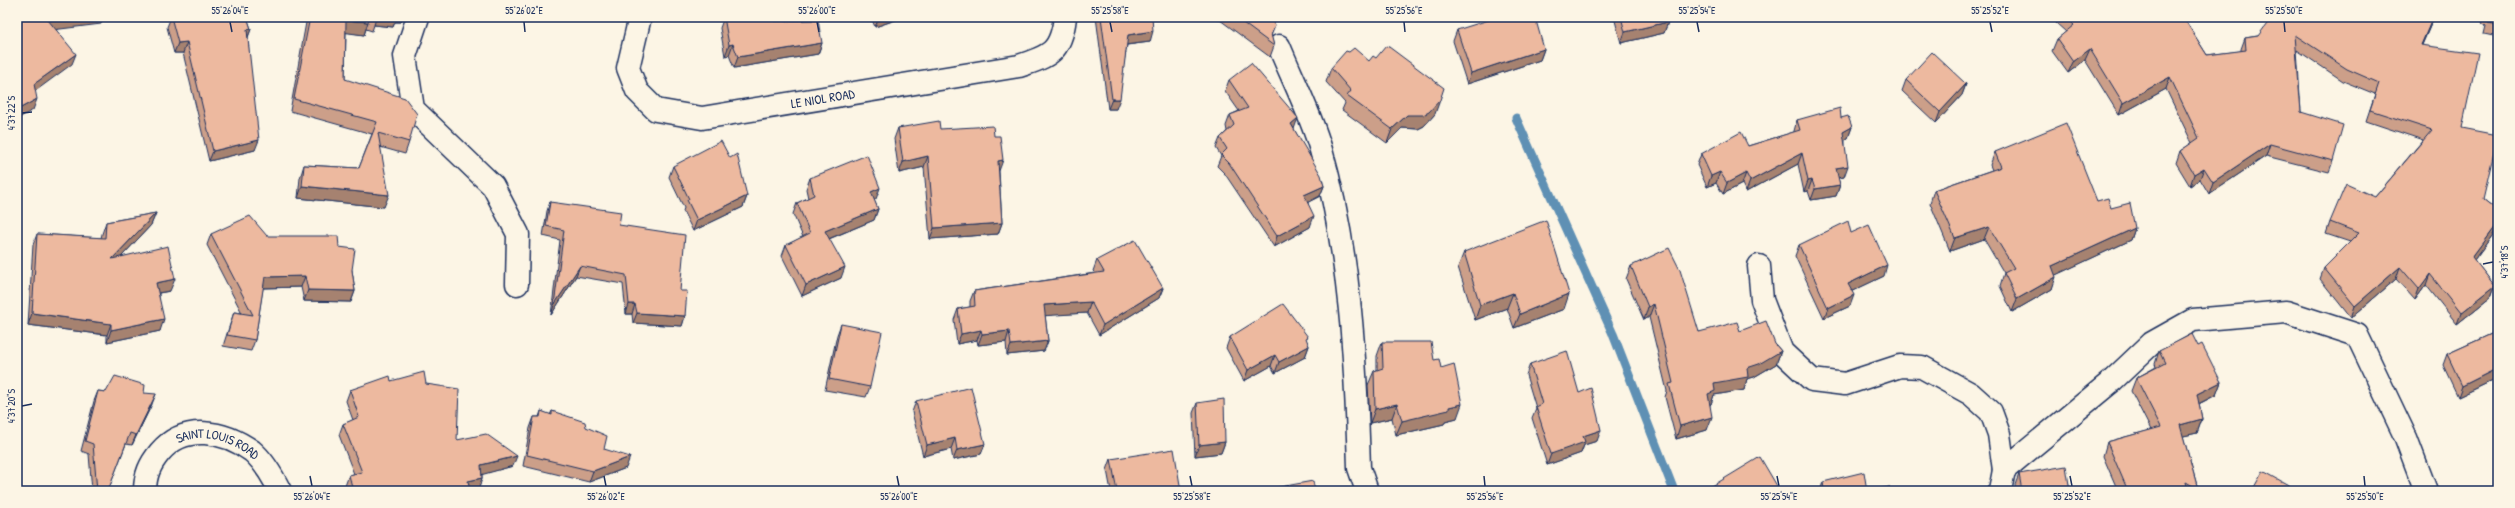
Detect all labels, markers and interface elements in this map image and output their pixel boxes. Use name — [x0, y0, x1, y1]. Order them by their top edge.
text: 55°26'04"E — [212, 4, 249, 17]
text: 55°26'02"E — [505, 4, 543, 17]
text: 55°26'00"E — [798, 4, 836, 17]
text: 55°25'58"E — [1091, 4, 1129, 17]
text: 55°25'56"E — [1386, 4, 1423, 17]
text: 55°25'54"E — [1679, 4, 1716, 17]
text: 55°25'52"E — [1971, 4, 2009, 17]
text: 55°25'50"E — [2265, 4, 2303, 17]
street label: LE NIOL ROAD — [790, 84, 857, 112]
text: 4°37'22"S — [5, 96, 18, 130]
text: 4°37'18"S — [2498, 245, 2511, 278]
text: 4°37'20"S — [5, 389, 18, 423]
street label: SAINT LOUIS ROAD — [173, 424, 265, 463]
text: 55°26'04"E — [294, 490, 331, 503]
text: 55°26'02"E — [587, 490, 625, 503]
text: 55°26'00"E — [880, 490, 918, 503]
text: 55°25'58"E — [1173, 490, 1211, 503]
text: 55°25'56"E — [1467, 490, 1504, 503]
text: 55°25'54"E — [1761, 490, 1798, 503]
text: 55°25'52"E — [2053, 490, 2091, 503]
text: 55°25'50"E — [2346, 490, 2384, 503]

